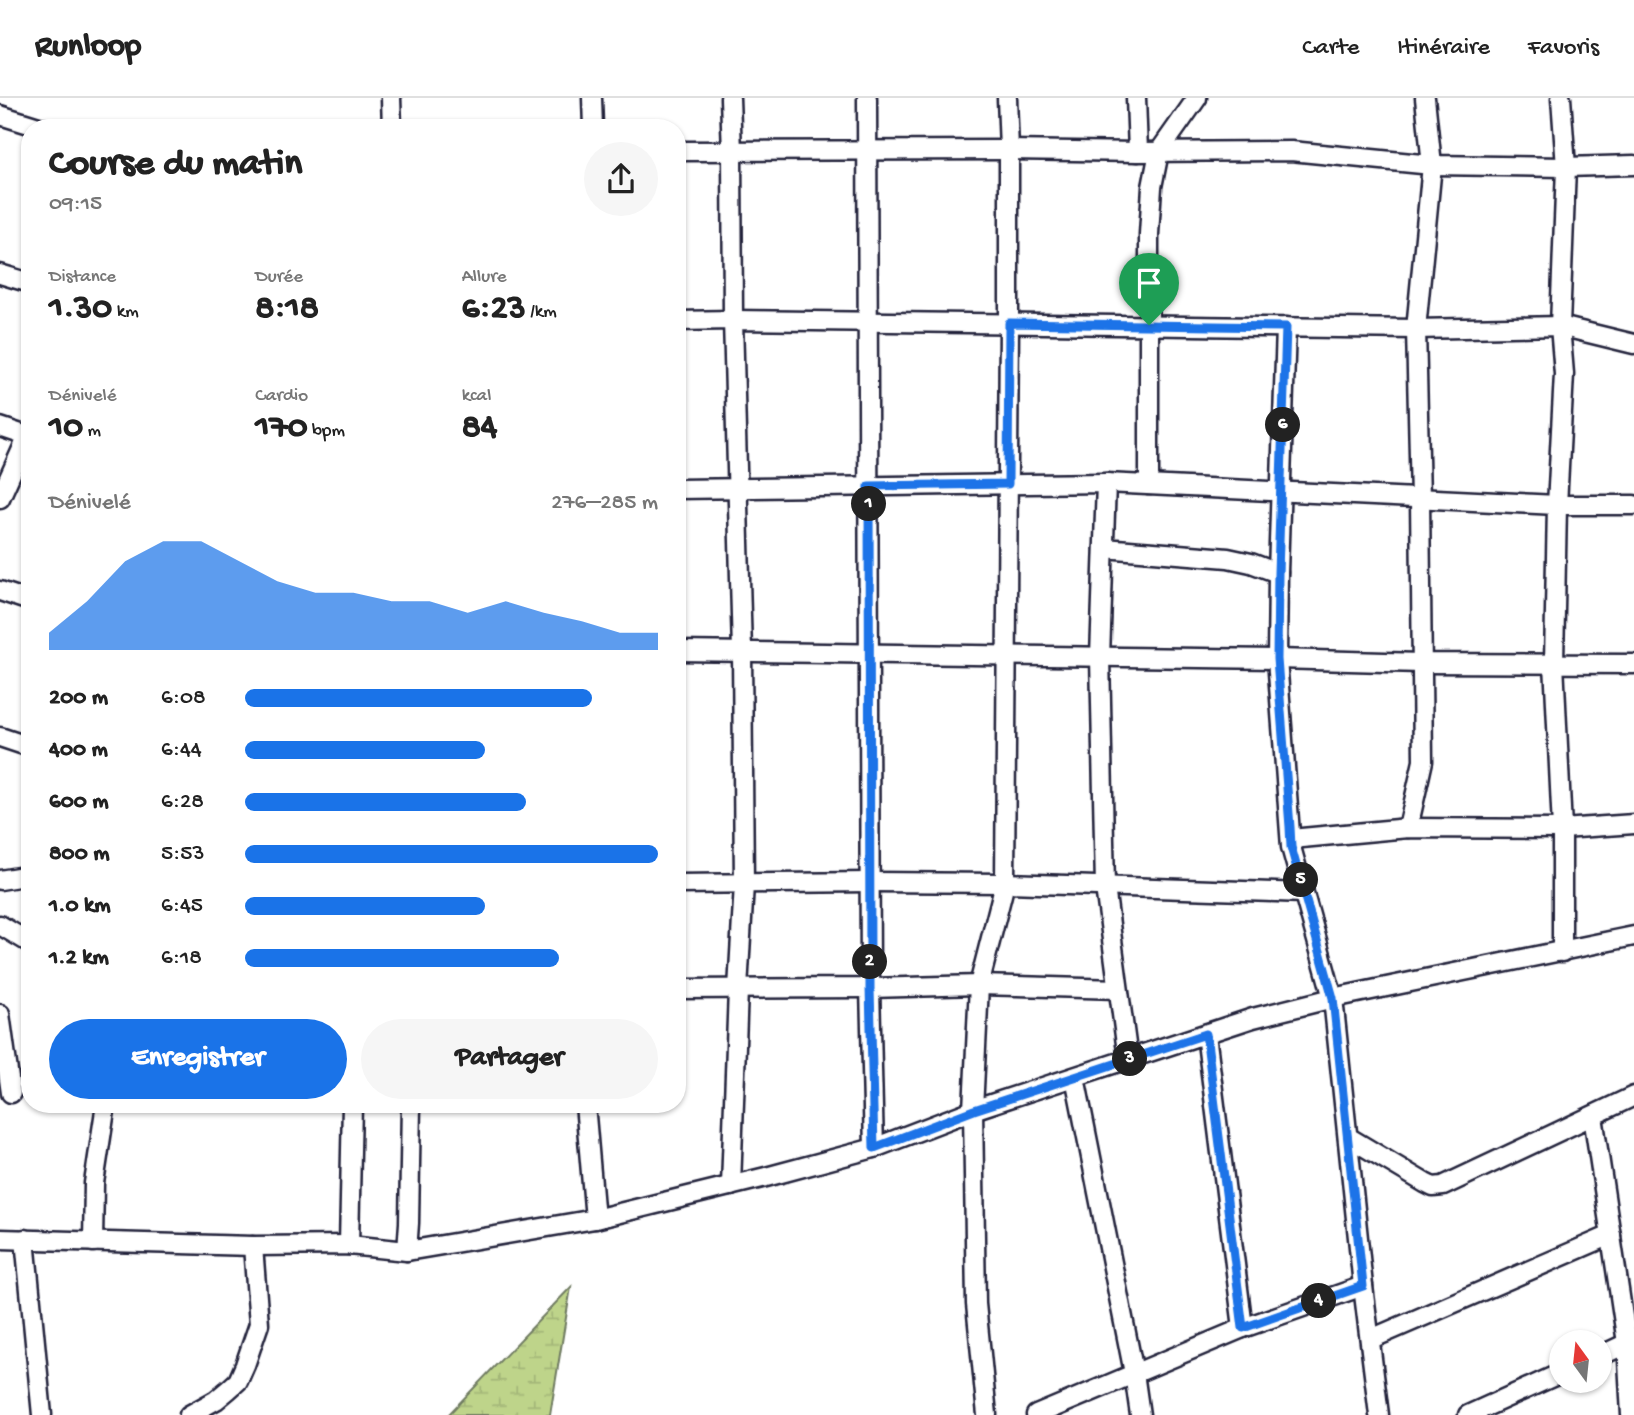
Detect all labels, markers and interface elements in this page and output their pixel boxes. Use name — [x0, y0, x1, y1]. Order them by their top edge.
text: Runloop — [35, 29, 141, 67]
text: Carte — [1302, 34, 1359, 63]
text: Itinéraire — [1397, 34, 1490, 63]
text: Favoris — [1528, 34, 1599, 63]
button: share — [584, 142, 658, 216]
text: Course du matin — [49, 143, 302, 187]
text: 09:15 — [49, 191, 102, 218]
pin — [1119, 253, 1179, 325]
icon: arrive — [1130, 264, 1168, 302]
text: Distance — [49, 266, 116, 289]
text: Durée — [255, 266, 303, 289]
text: Allure — [462, 266, 507, 289]
text: 1.30 — [49, 289, 112, 330]
text: 8:18 — [255, 289, 319, 330]
text: 6:23 — [462, 289, 526, 330]
text: km — [112, 301, 139, 324]
text: /km — [526, 301, 557, 324]
text: Dénivelé — [49, 385, 117, 408]
text: Cardio — [255, 385, 308, 408]
text: kcal — [462, 385, 491, 408]
text: 10 — [49, 408, 83, 449]
text: 170 — [255, 408, 308, 449]
text: 84 — [462, 408, 497, 449]
pin: 6 — [1266, 408, 1300, 442]
text: 6 — [1278, 413, 1287, 436]
text: m — [83, 420, 101, 443]
text: bpm — [308, 420, 345, 443]
pin: 1 — [852, 486, 886, 522]
text: Dénivelé — [49, 490, 131, 517]
text: 276–285 m — [551, 490, 658, 517]
text: 1 — [865, 492, 872, 515]
text: 200 m — [49, 685, 108, 712]
text: 6:08 — [161, 685, 206, 712]
text: 400 m — [49, 737, 108, 764]
text: 6:44 — [161, 737, 202, 764]
text: 600 m — [49, 789, 109, 816]
text: 6:28 — [161, 789, 204, 816]
text: 800 m — [49, 841, 110, 868]
text: 5:53 — [161, 841, 204, 868]
pin: 5 — [1284, 862, 1318, 898]
text: 5 — [1296, 868, 1306, 891]
text: 1.0 km — [49, 893, 111, 920]
text: 6:45 — [161, 893, 203, 920]
pin: 2 — [852, 944, 888, 980]
text: 1.2 km — [49, 945, 109, 972]
text: 6:18 — [161, 945, 202, 972]
text: 2 — [865, 950, 874, 973]
button: Enregistrer — [49, 1019, 347, 1099]
button: Partager — [361, 1019, 658, 1099]
pin: 3 — [1112, 1042, 1148, 1076]
text: 3 — [1125, 1047, 1134, 1070]
pin: 4 — [1302, 1284, 1336, 1318]
text: 4 — [1314, 1289, 1323, 1312]
north arrow — [1549, 1330, 1612, 1393]
map controls — [1549, 1330, 1612, 1393]

